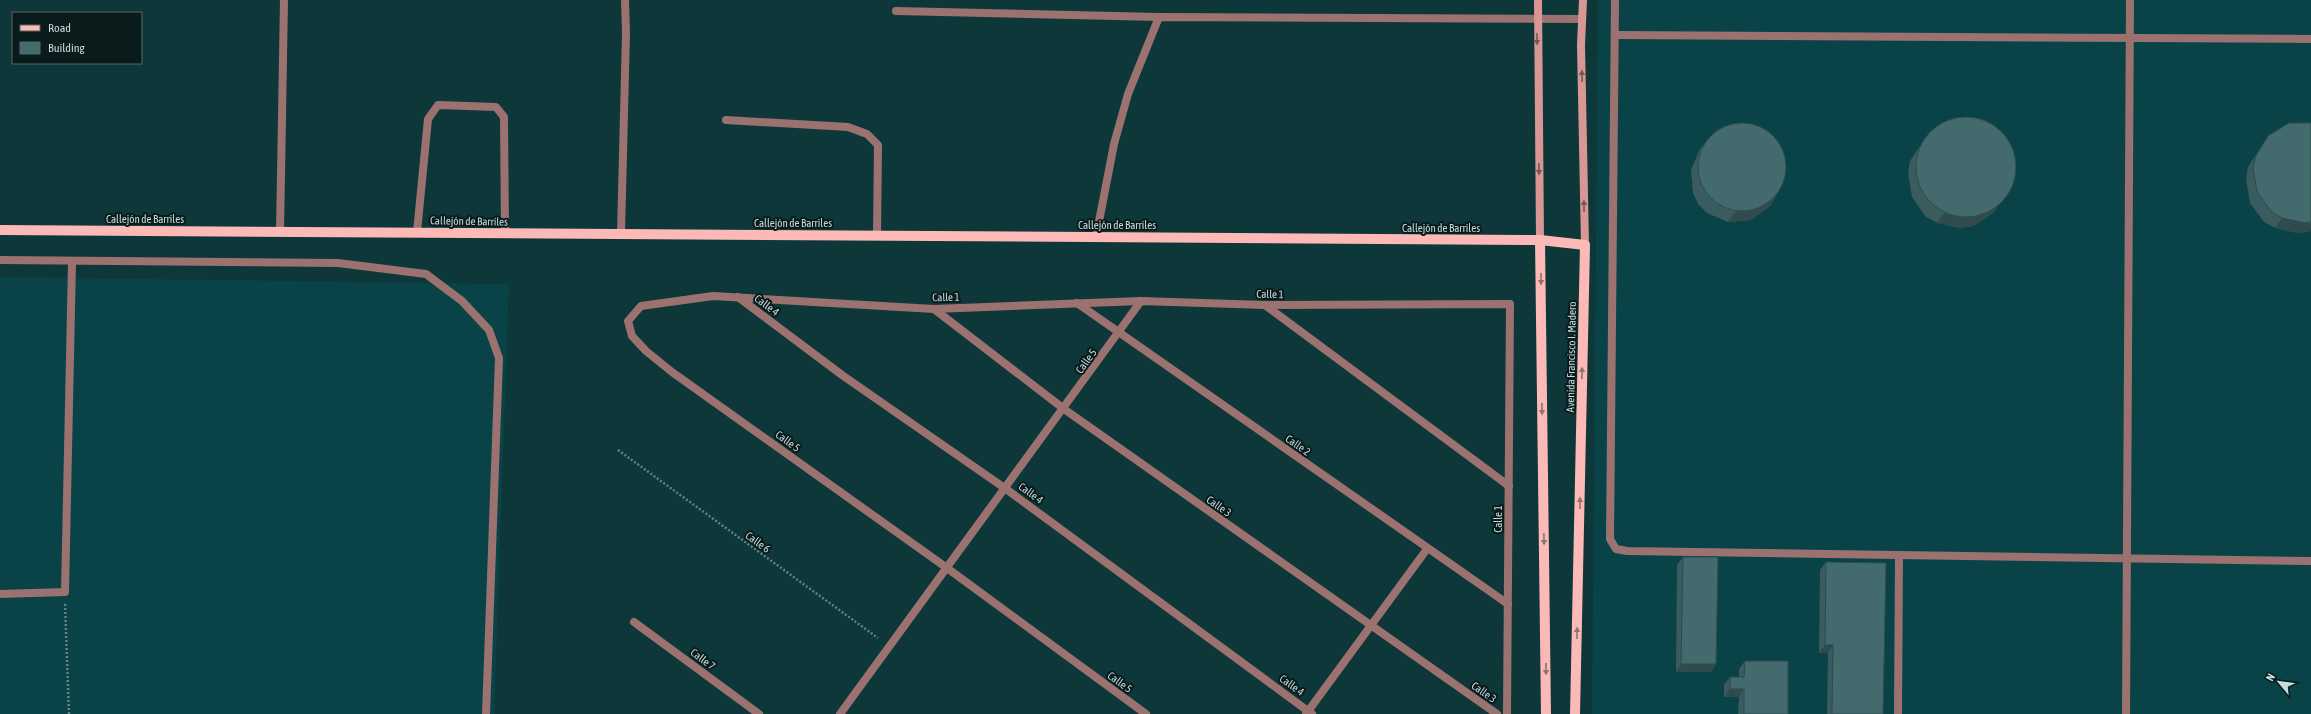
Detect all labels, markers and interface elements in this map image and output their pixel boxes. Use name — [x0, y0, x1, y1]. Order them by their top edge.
legend — [12, 12, 142, 64]
text: Road — [48, 21, 71, 35]
one-way arrow — [1534, 33, 1541, 45]
text: Building — [48, 41, 86, 55]
one-way arrow — [1579, 69, 1585, 82]
one-way arrow — [1536, 163, 1542, 176]
one-way arrow — [1581, 199, 1587, 212]
street label: Callejón de Barriles — [106, 213, 184, 225]
street label: Callejón de Barriles — [430, 214, 508, 228]
street label: Callejón de Barriles — [754, 217, 832, 229]
street label: Callejón de Barriles — [1078, 219, 1156, 231]
street label: Callejón de Barriles — [1402, 222, 1480, 234]
one-way arrow — [1538, 273, 1544, 286]
street label: Calle 1 — [1256, 288, 1284, 300]
street label: Calle 1 — [932, 291, 960, 303]
street label: Calle 4 — [752, 292, 782, 318]
street label: Avenida Francisco I. Madero — [1564, 301, 1578, 413]
street label: Calle 5 — [1073, 346, 1099, 376]
one-way arrow — [1579, 366, 1585, 379]
one-way arrow — [1539, 403, 1545, 416]
street label: Calle 5 — [773, 428, 803, 454]
street label: Calle 2 — [1283, 432, 1313, 458]
street label: Calle 4 — [1016, 480, 1046, 506]
street label: Calle 3 — [1204, 493, 1234, 519]
one-way arrow — [1576, 497, 1583, 509]
street label: Calle 1 — [1492, 505, 1504, 533]
street label: Calle 6 — [743, 529, 773, 555]
one-way arrow — [1541, 533, 1547, 546]
one-way arrow — [1574, 626, 1580, 639]
street label: Calle 7 — [688, 646, 718, 672]
north arrow — [2259, 662, 2299, 702]
one-way arrow — [1542, 663, 1549, 675]
street label: Calle 5 — [1105, 669, 1135, 695]
text: N — [2263, 671, 2277, 683]
street label: Calle 4 — [1277, 672, 1307, 698]
street label: Calle 3 — [1469, 679, 1499, 705]

